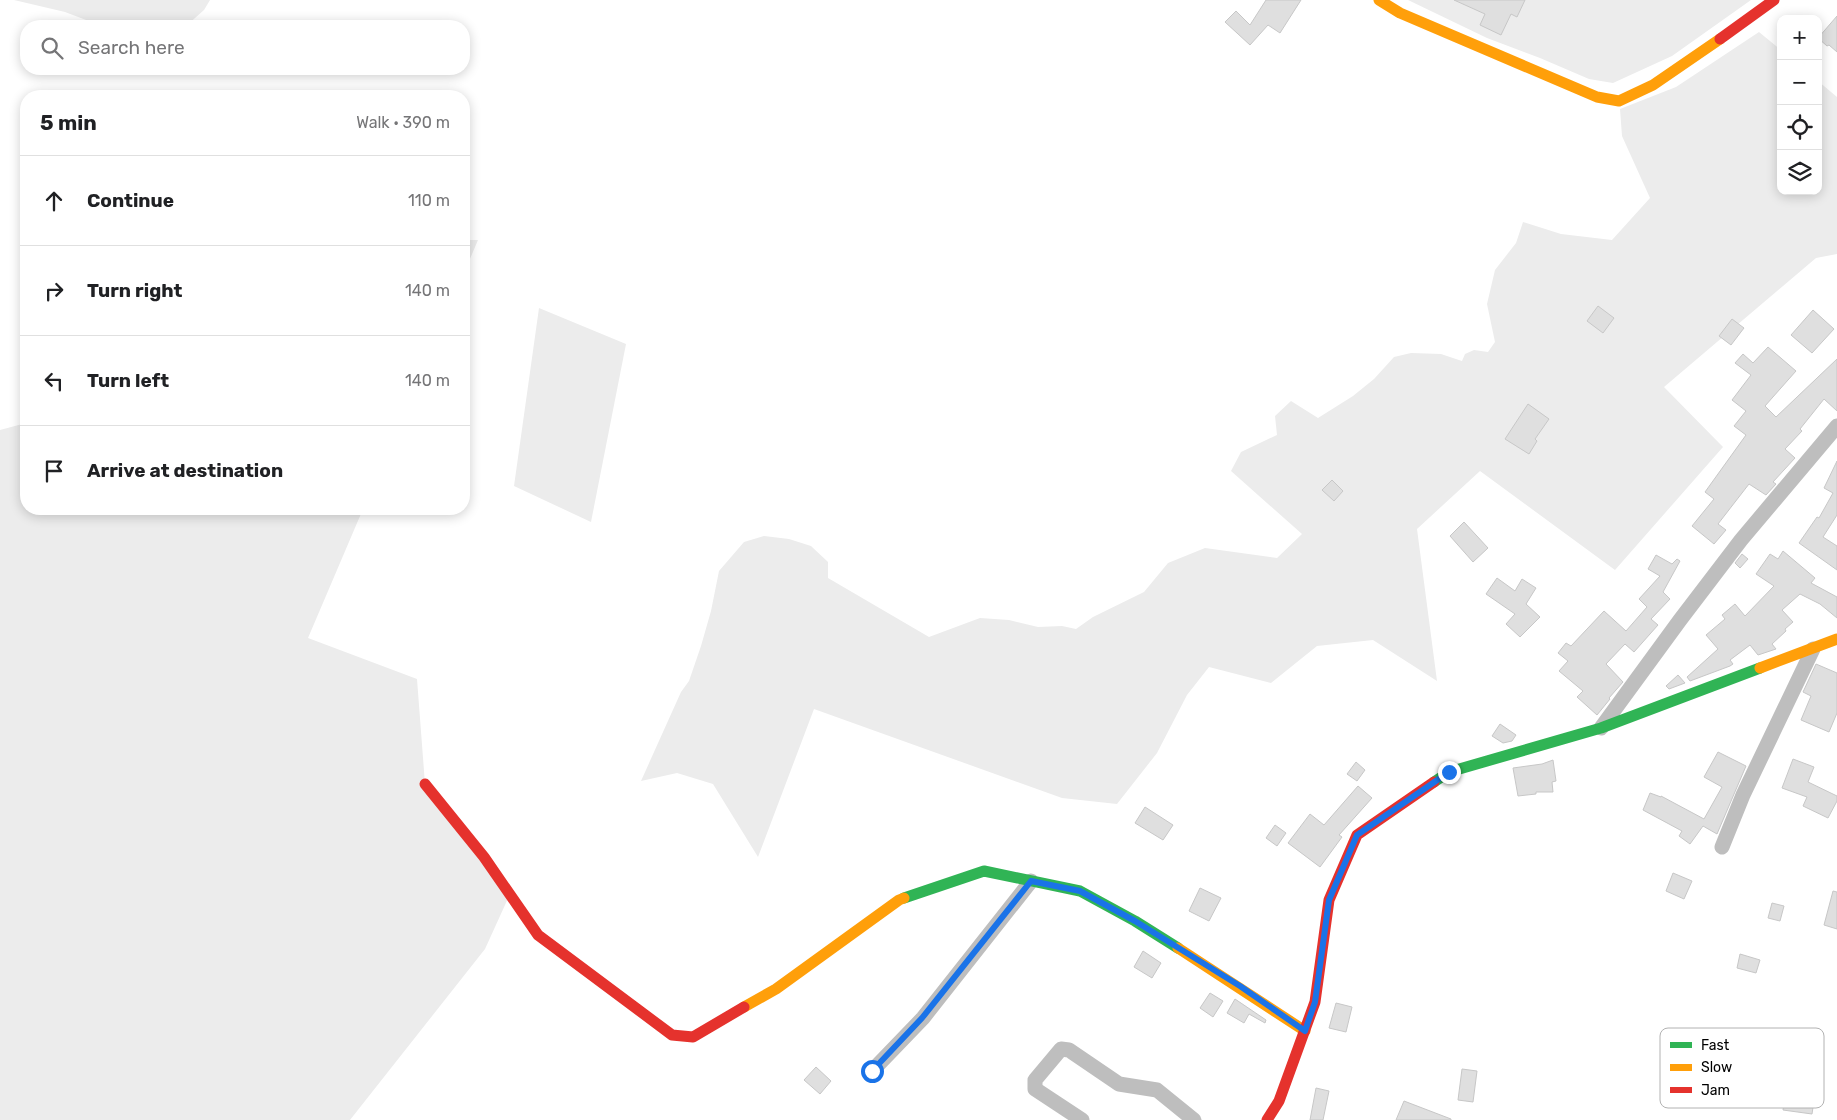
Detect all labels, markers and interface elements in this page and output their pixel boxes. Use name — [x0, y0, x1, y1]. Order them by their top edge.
map controls — [1777, 15, 1822, 195]
button: + — [1777, 15, 1822, 60]
search box — [20, 20, 470, 75]
icon: search — [38, 34, 66, 62]
text: Search here — [78, 36, 185, 59]
button: − — [1777, 60, 1822, 105]
button: locate — [1777, 105, 1822, 150]
text: 5 min — [40, 110, 97, 135]
text: Walk · 390 m — [356, 113, 450, 132]
button: layers — [1777, 150, 1822, 195]
icon: ahead — [40, 187, 68, 215]
text: Continue — [87, 189, 174, 212]
text: 110 m — [408, 191, 450, 210]
icon: right — [40, 277, 68, 305]
text: Turn right — [87, 279, 182, 302]
text: 140 m — [405, 281, 450, 300]
icon: left — [40, 367, 68, 395]
text: Turn left — [87, 369, 169, 392]
text: 140 m — [405, 371, 450, 390]
icon: arrive — [40, 457, 68, 485]
text: Arrive at destination — [87, 459, 283, 482]
route end — [1438, 761, 1461, 784]
legend — [1660, 1028, 1824, 1108]
text: Fast — [1701, 1037, 1730, 1054]
text: Slow — [1701, 1059, 1732, 1076]
route start — [861, 1060, 884, 1083]
text: Jam — [1701, 1082, 1730, 1099]

